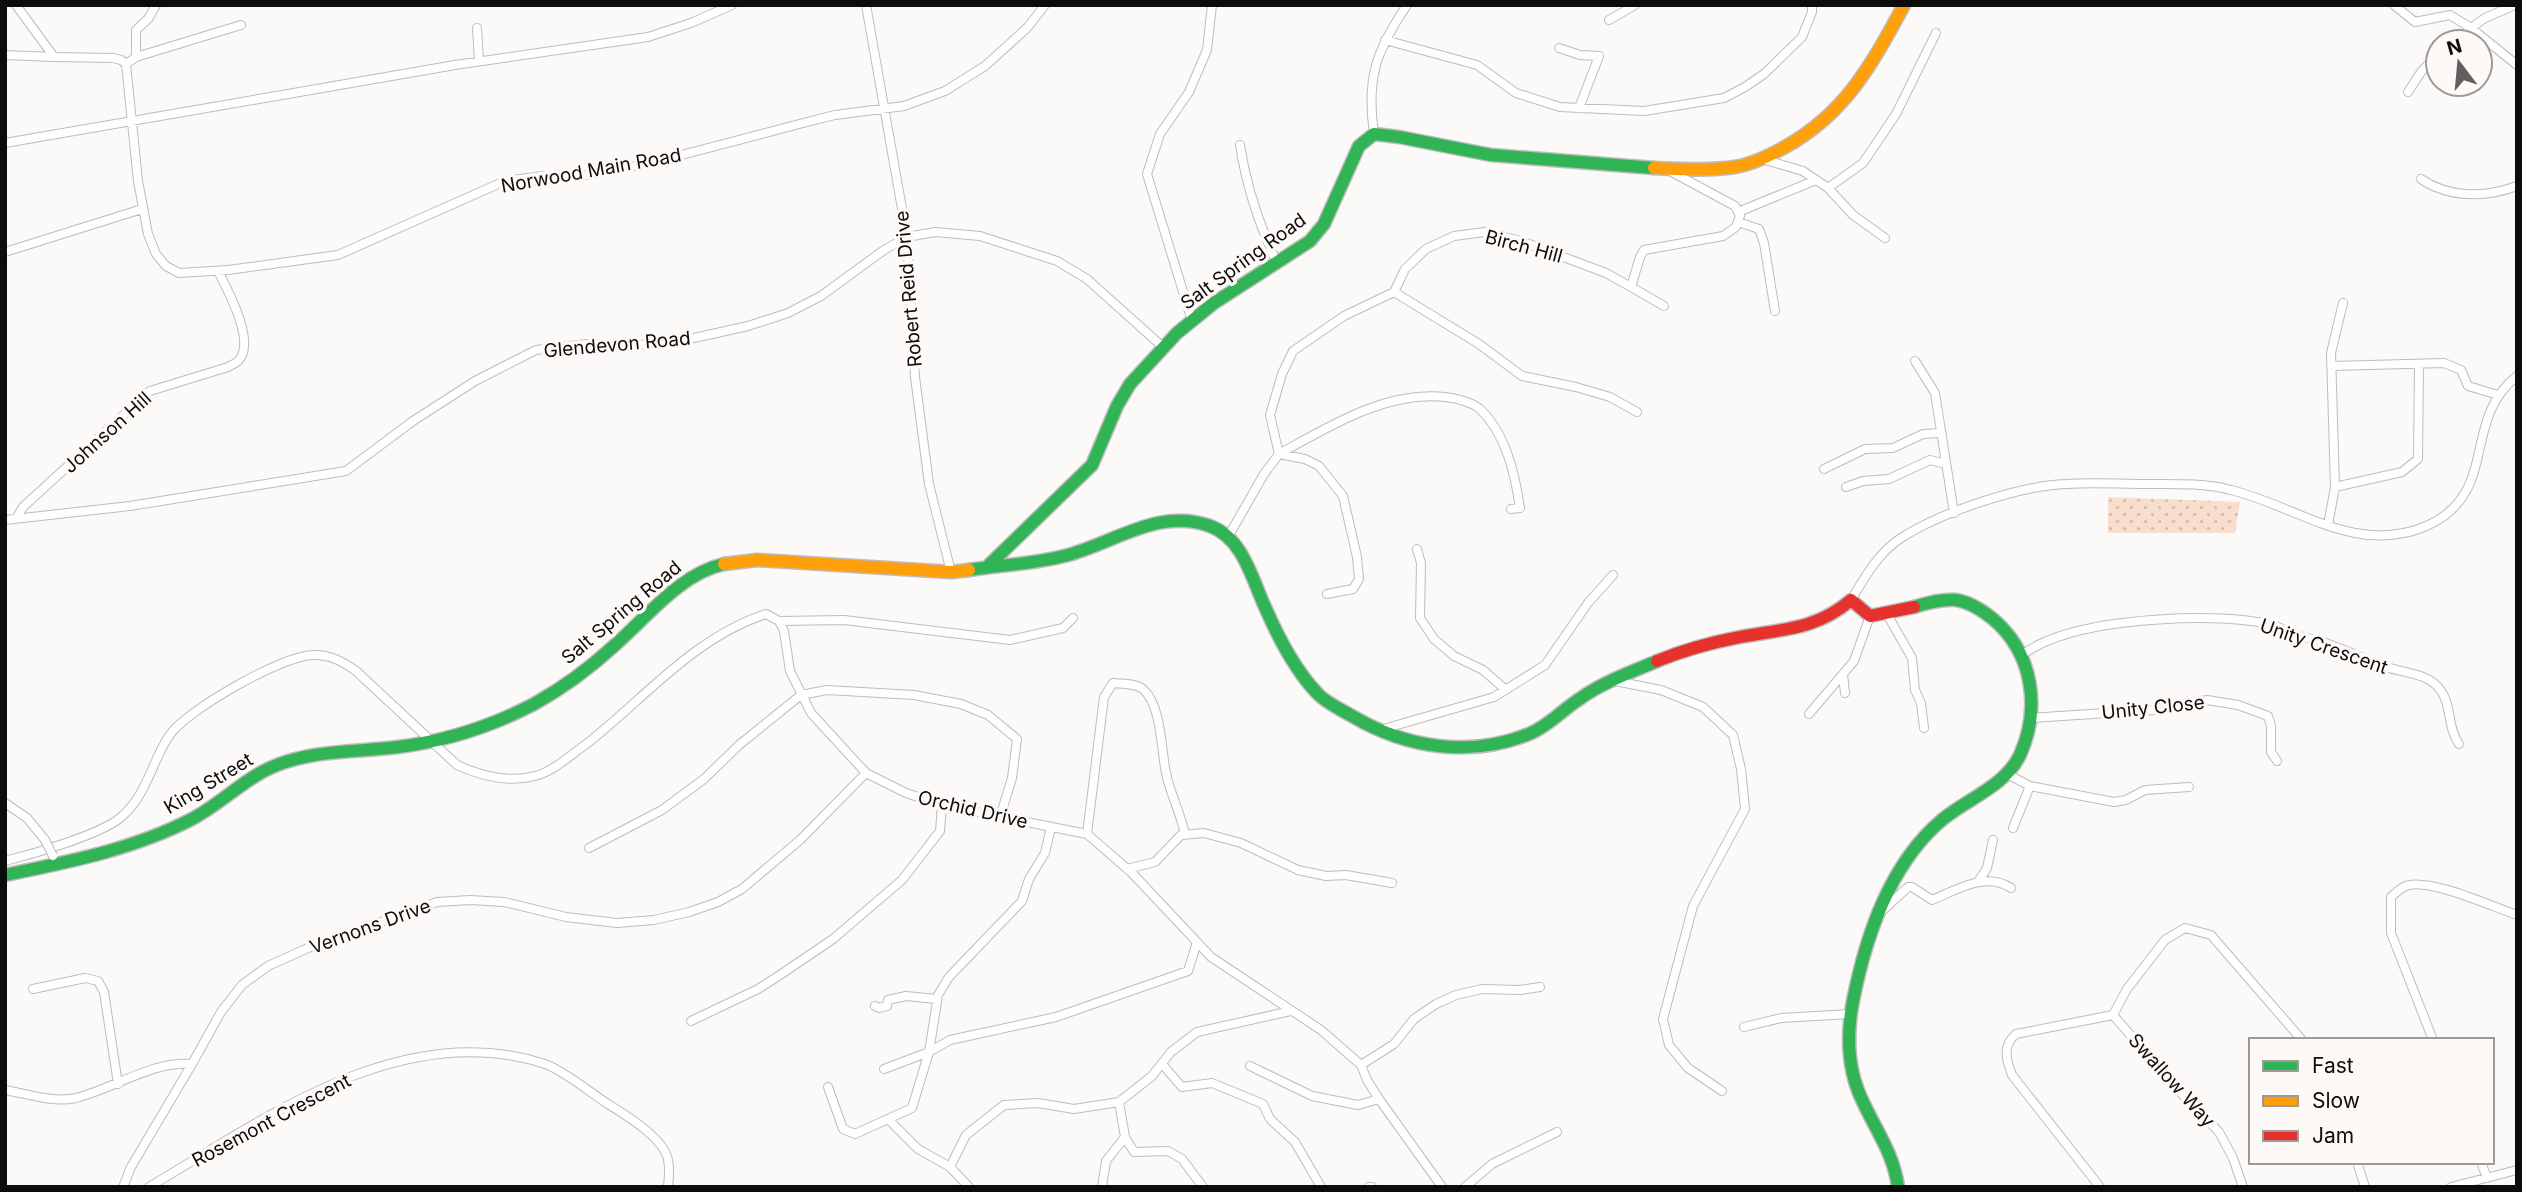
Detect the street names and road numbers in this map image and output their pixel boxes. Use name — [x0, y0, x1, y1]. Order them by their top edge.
street label: Norwood Main Road — [499, 143, 683, 198]
street label: Salt Spring Road — [1176, 208, 1310, 315]
street label: Robert Reid Drive — [890, 210, 927, 368]
street label: Birch Hill — [1483, 225, 1565, 268]
street label: Glendevon Road — [543, 327, 692, 362]
street label: Johnson Hill — [59, 387, 156, 478]
street label: Salt Spring Road — [557, 556, 686, 669]
street label: Unity Crescent — [2257, 614, 2391, 679]
street label: Unity Close — [2100, 691, 2206, 724]
street label: King Street — [160, 748, 257, 819]
street label: Orchid Drive — [916, 786, 1030, 833]
street label: Vernons Drive — [307, 894, 434, 959]
street label: Swallow Way — [2123, 1029, 2220, 1132]
street label: Rosemont Crescent — [188, 1069, 355, 1172]

